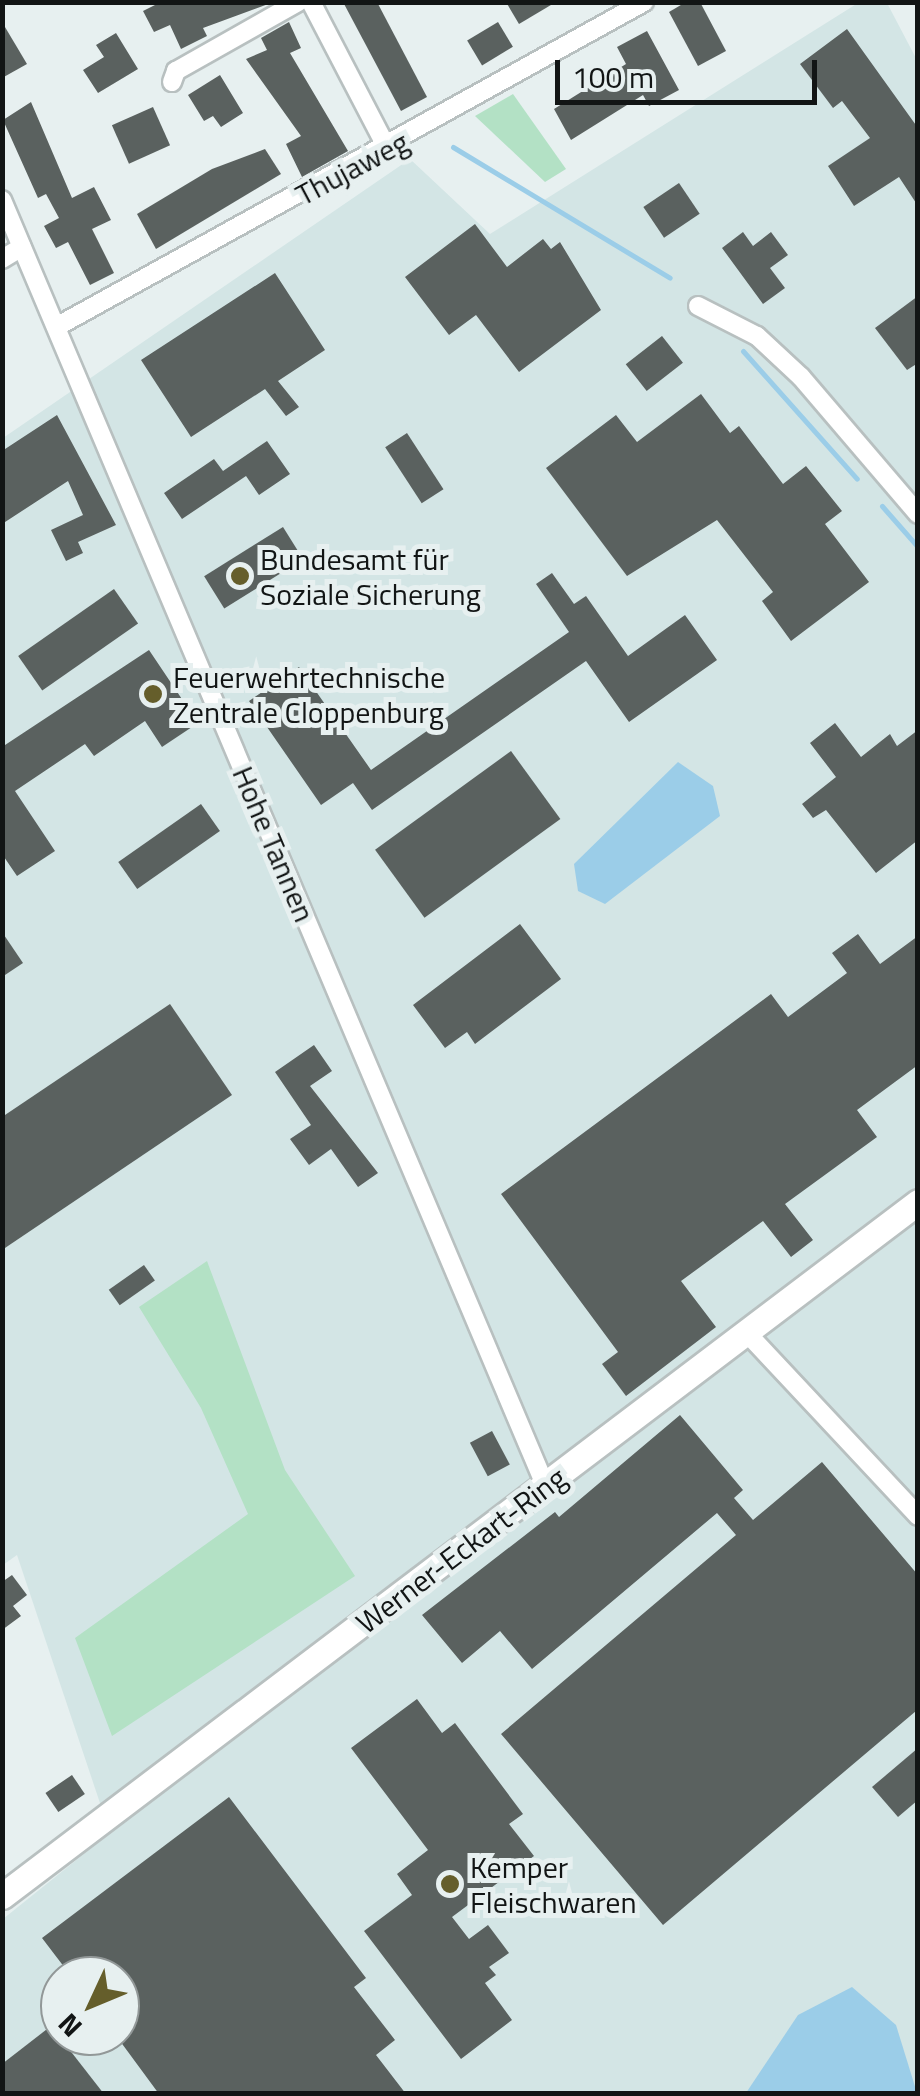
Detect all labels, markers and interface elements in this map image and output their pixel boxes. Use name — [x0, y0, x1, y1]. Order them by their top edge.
scale bar — [560, 40, 822, 102]
text: 100 m — [572, 54, 654, 100]
street label: Thujaweg — [289, 123, 415, 213]
place label: Bundesamt für Soziale Sicherung — [260, 541, 481, 612]
marker: Bundesamt für Soziale Sicherung — [229, 565, 251, 587]
place label: Feuerwehrtechnische Zentrale Cloppenburg — [173, 659, 445, 730]
marker: Feuerwehrtechnische Zentrale Cloppenburg — [142, 683, 164, 705]
street label: Hohe Tannen — [225, 761, 323, 927]
street label: Werner-Eckart-Ring — [349, 1459, 573, 1641]
place label: Kemper Fleischwaren — [470, 1849, 636, 1920]
marker: Kemper Fleischwaren — [439, 1873, 461, 1895]
north arrow — [40, 1956, 140, 2056]
text: N — [47, 2004, 92, 2048]

